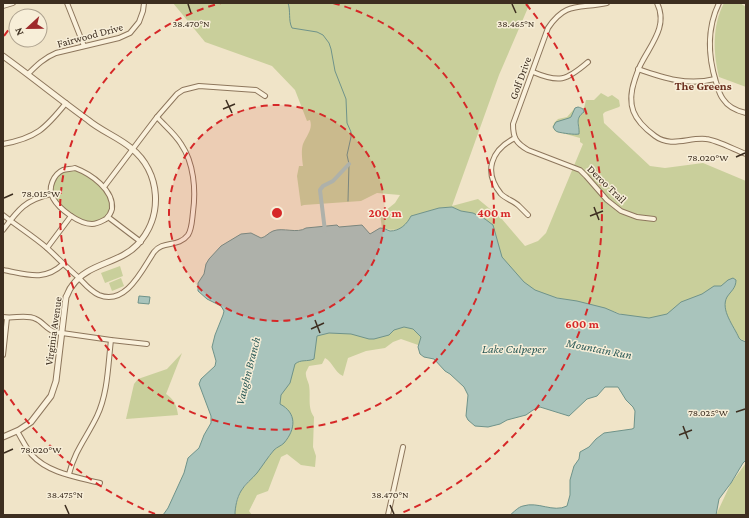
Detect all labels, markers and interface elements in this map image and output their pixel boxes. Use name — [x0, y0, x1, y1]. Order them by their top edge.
north arrow — [8, 8, 48, 48]
text: 38.470°N — [172, 18, 210, 29]
text: 38.465°N — [498, 18, 535, 29]
street label: Fairwood Drive — [56, 20, 124, 50]
text: N — [12, 26, 26, 37]
street label: Golf Drive — [507, 55, 533, 101]
district label: The Greens — [674, 79, 732, 93]
text: 78.020°W — [688, 152, 729, 163]
street label: Deroo Trail — [585, 163, 629, 206]
text: 78.015°W — [22, 188, 61, 199]
centre of rings — [270, 206, 284, 220]
text: 200 m — [368, 206, 402, 220]
text: 400 m — [477, 206, 512, 220]
street label: Virginia Avenue — [42, 296, 65, 366]
text: 600 m — [565, 317, 600, 331]
water label: Vaughn Branch — [233, 335, 263, 406]
water label: Mountain Run — [564, 336, 633, 362]
water label: Lake Culpeper — [482, 342, 547, 356]
text: 78.025°W — [688, 407, 729, 418]
text: 78.020°W — [21, 444, 62, 455]
text: 38.475°N — [47, 489, 84, 500]
text: 38.470°N — [371, 489, 409, 500]

